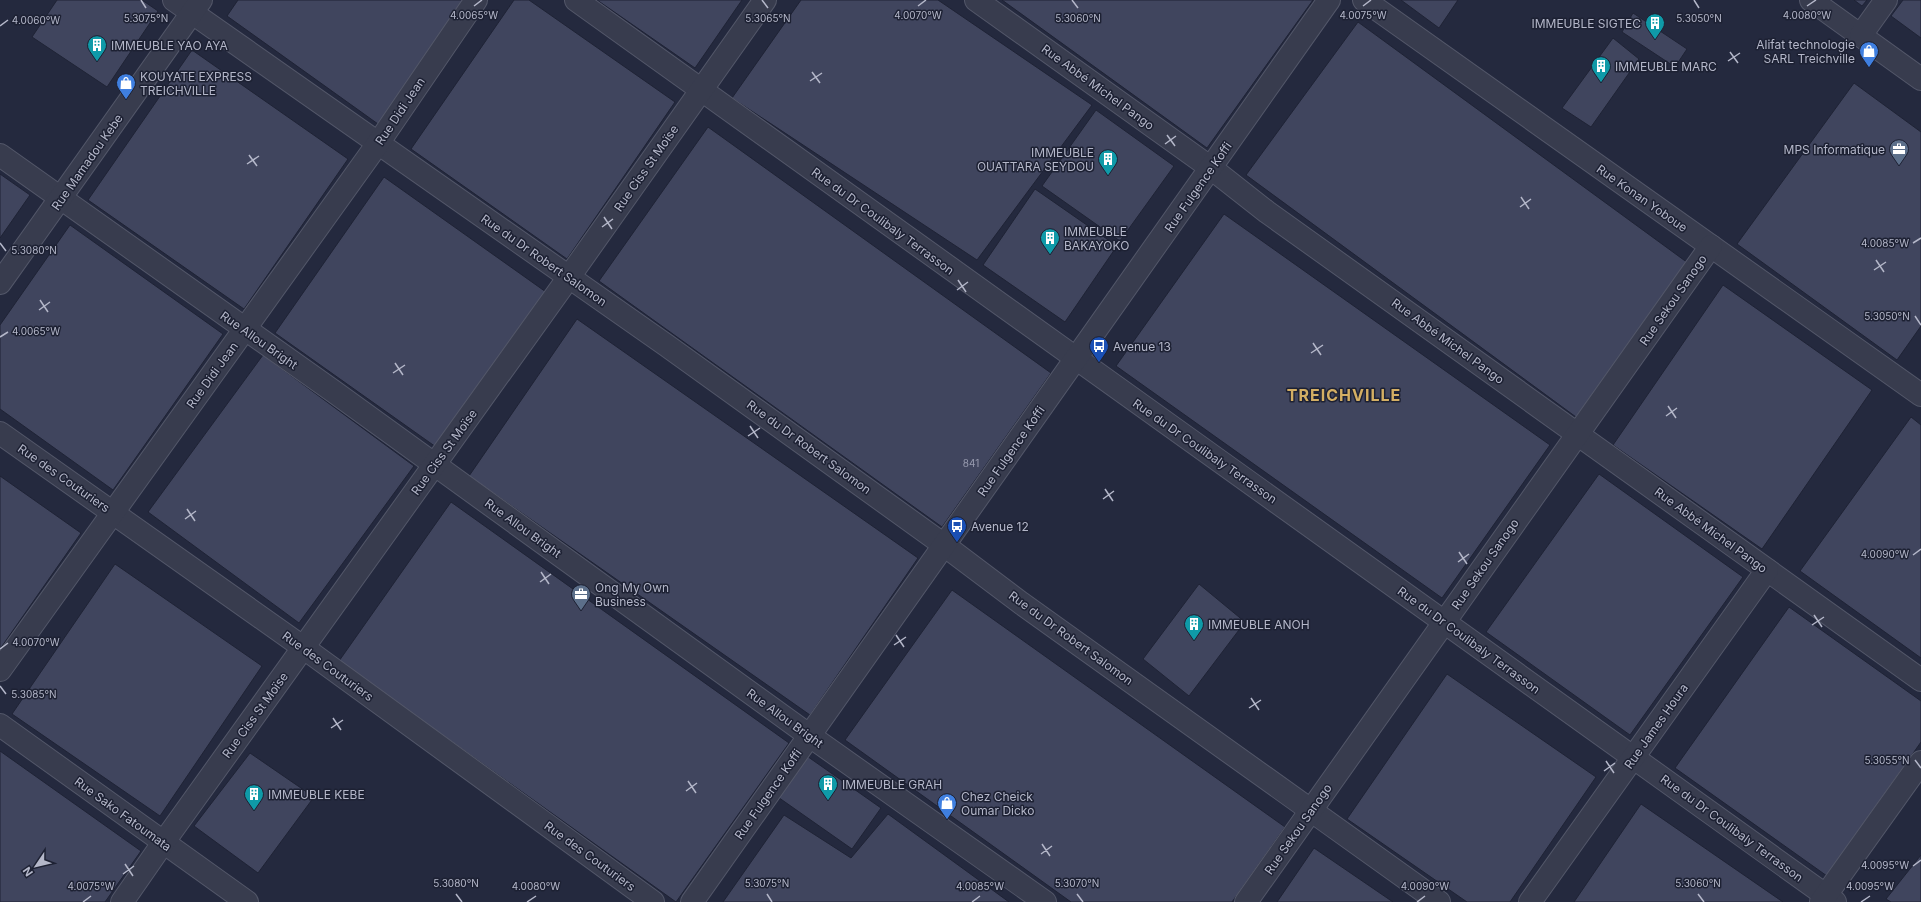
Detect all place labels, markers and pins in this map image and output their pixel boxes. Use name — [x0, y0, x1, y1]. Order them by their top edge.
building icon: IMMEUBLE SIGTEC — [1644, 12, 1666, 40]
place label: IMMEUBLE SIGTEC — [1531, 16, 1641, 31]
building icon: IMMEUBLE YAO AYA — [86, 34, 108, 62]
place label: Alifat technologie SARL Treichville — [1756, 37, 1855, 66]
place label: IMMEUBLE YAO AYA — [111, 38, 228, 53]
shop icon: Alifat technologie SARL Treichville — [1858, 40, 1880, 68]
building icon: IMMEUBLE MARC — [1590, 55, 1612, 83]
place label: IMMEUBLE MARC — [1615, 59, 1717, 74]
place label: KOUYATE EXPRESS TREICHVILLE — [140, 69, 252, 98]
shop icon: KOUYATE EXPRESS TREICHVILLE — [115, 72, 137, 100]
office icon: MPS Informatique — [1888, 138, 1910, 166]
place label: MPS Informatique — [1784, 142, 1885, 157]
place label: IMMEUBLE OUATTARA SEYDOU — [977, 145, 1094, 174]
building icon: IMMEUBLE OUATTARA SEYDOU — [1097, 148, 1119, 176]
place label: IMMEUBLE BAKAYOKO — [1064, 224, 1129, 253]
building icon: IMMEUBLE BAKAYOKO — [1039, 227, 1061, 255]
bus stop icon: Avenue 13 — [1088, 335, 1110, 363]
place label: Avenue 13 — [1113, 339, 1171, 354]
bus stop icon: Avenue 12 — [946, 515, 968, 543]
place label: Avenue 12 — [971, 519, 1029, 534]
place label: Ong My Own Business — [595, 580, 669, 609]
office icon: Ong My Own Business — [570, 583, 592, 611]
building icon: IMMEUBLE ANOH — [1183, 613, 1205, 641]
place label: IMMEUBLE ANOH — [1208, 617, 1310, 632]
building icon: IMMEUBLE GRAH — [817, 773, 839, 801]
place label: IMMEUBLE GRAH — [842, 777, 942, 792]
building icon: IMMEUBLE KEBE — [243, 783, 265, 811]
place label: IMMEUBLE KEBE — [268, 787, 365, 802]
place label: Chez Cheick Oumar Dicko — [961, 789, 1034, 818]
shop icon: Chez Cheick Oumar Dicko — [936, 792, 958, 820]

